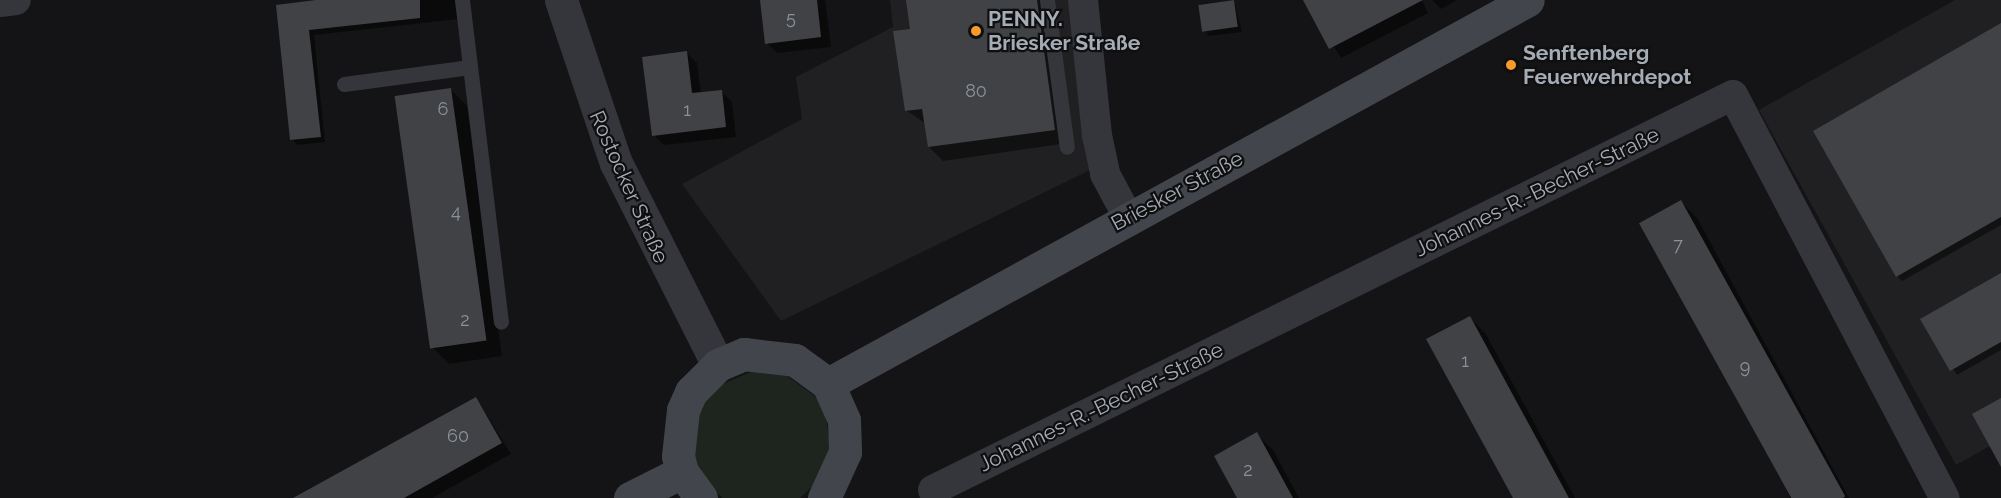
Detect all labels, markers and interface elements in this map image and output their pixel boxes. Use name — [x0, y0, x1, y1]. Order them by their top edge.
place label: PENNY. Briesker Straße — [988, 6, 1141, 56]
house number: 5 — [786, 7, 796, 29]
marker: PENNY. Briesker Straße — [969, 24, 983, 38]
place label: Senftenberg Feuerwehrdepot — [1523, 40, 1691, 90]
marker: Senftenberg Feuerwehrdepot — [1504, 58, 1518, 72]
house number: 80 — [965, 80, 987, 102]
house number: 6 — [438, 98, 448, 120]
house number: 1 — [683, 99, 691, 121]
street label: Rostocker Straße — [584, 107, 674, 267]
street label: Johannes-R.-Becher-Straße — [1411, 122, 1663, 262]
street label: Briesker Straße — [1107, 146, 1247, 236]
house number: 4 — [451, 201, 461, 223]
house number: 7 — [1673, 234, 1683, 256]
house number: 2 — [460, 309, 470, 331]
street label: Johannes-R.-Becher-Straße — [975, 337, 1227, 477]
house number: 1 — [1461, 350, 1469, 372]
house number: 9 — [1740, 356, 1750, 378]
house number: 60 — [447, 425, 469, 447]
house number: 2 — [1243, 459, 1253, 481]

